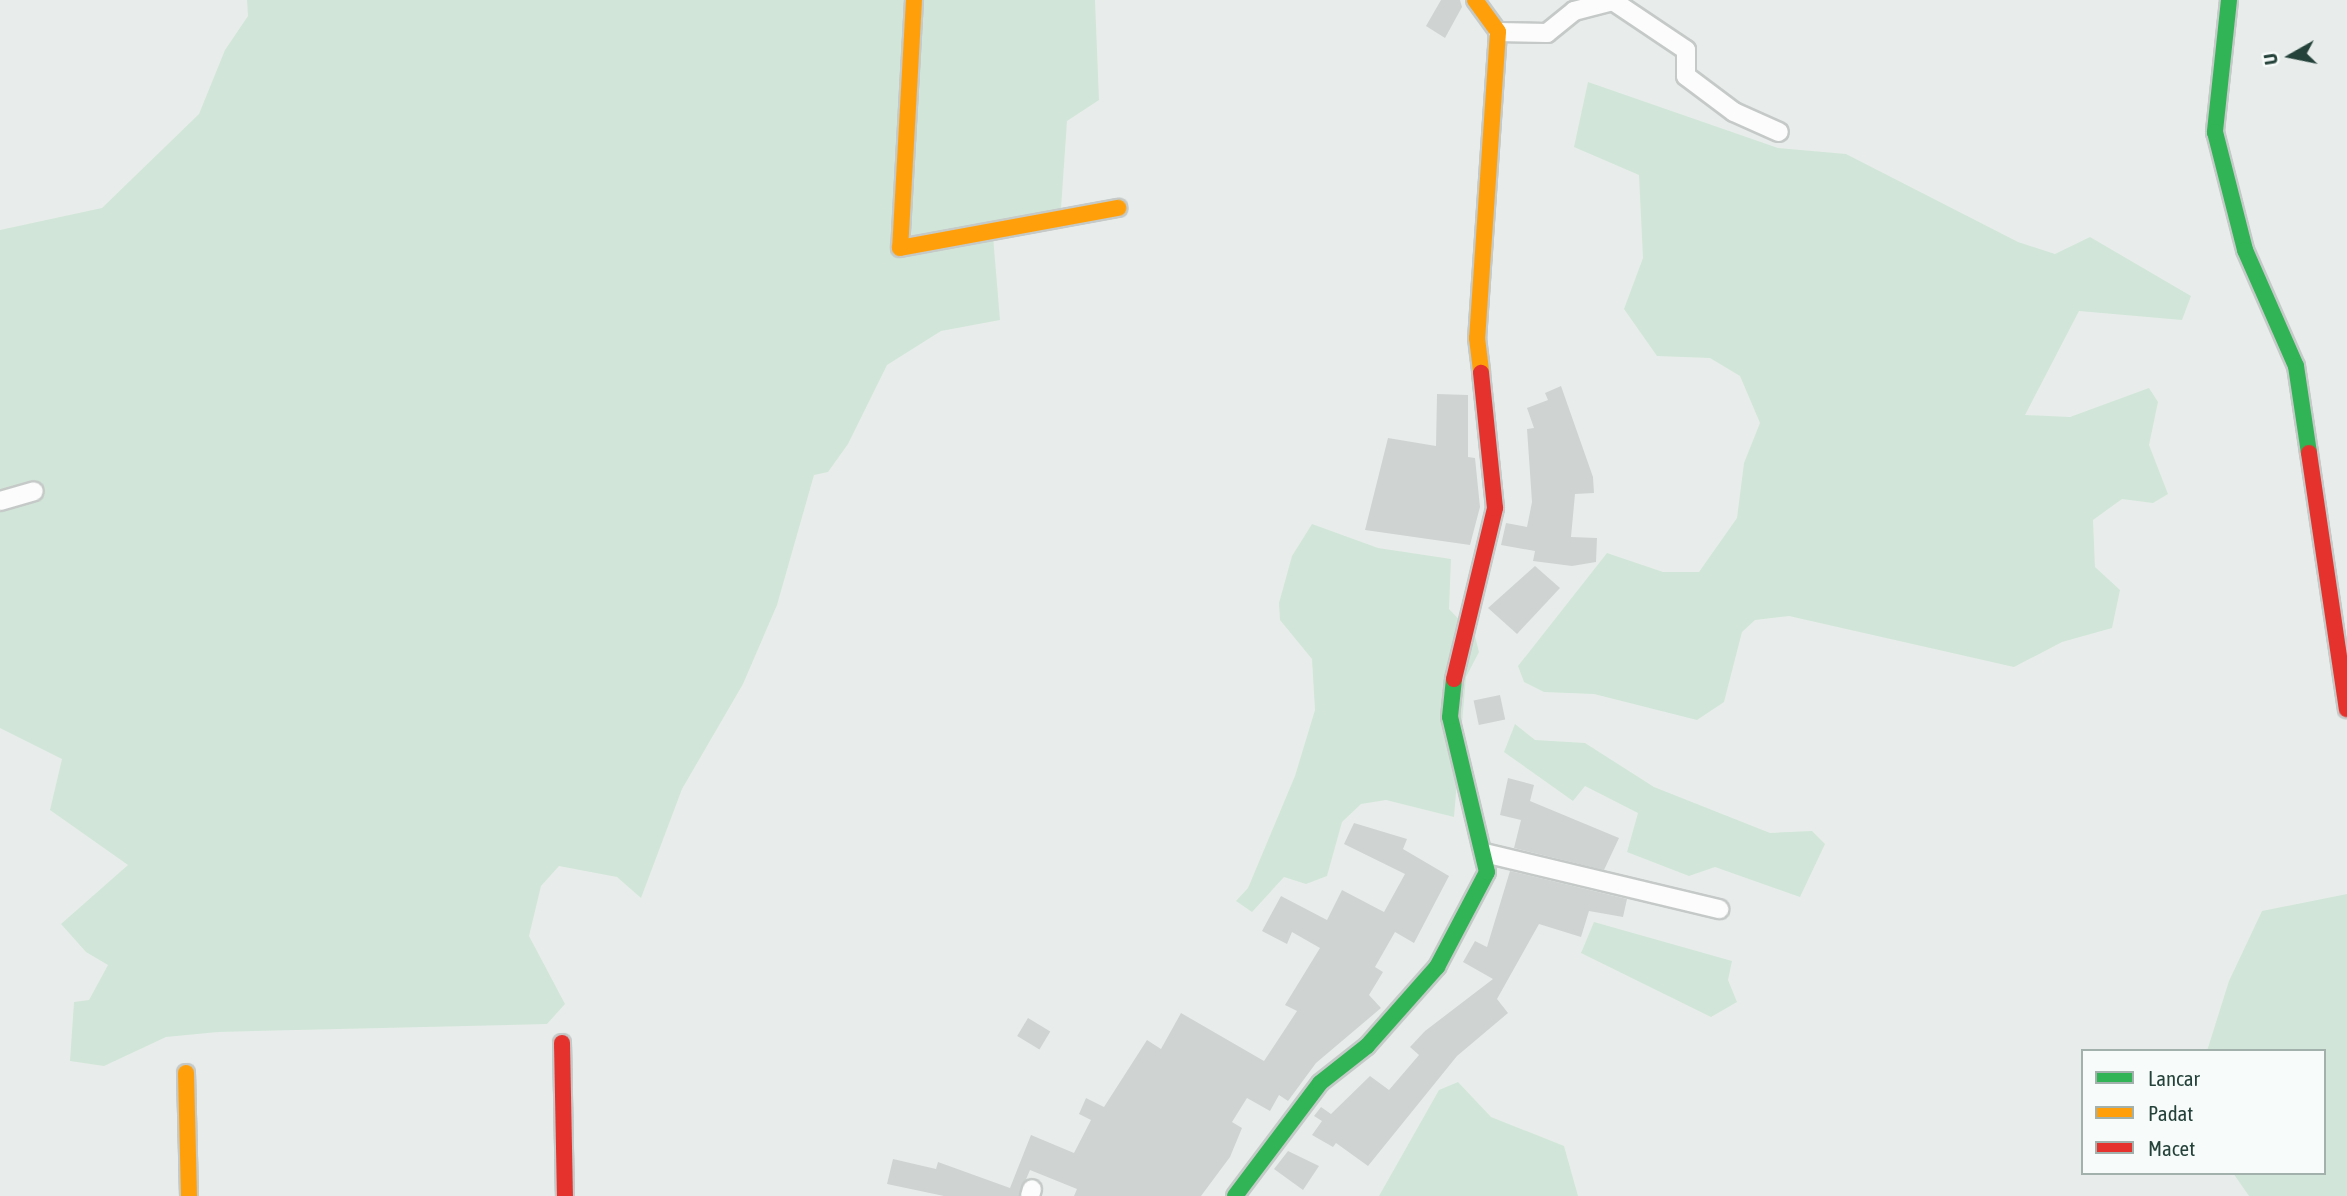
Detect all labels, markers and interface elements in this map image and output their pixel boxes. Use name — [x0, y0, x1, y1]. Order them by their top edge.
north arrow — [2256, 21, 2326, 91]
text: U — [2259, 52, 2282, 67]
legend — [2081, 1049, 2326, 1175]
text: Lancar — [2148, 1066, 2200, 1090]
text: Padat — [2148, 1101, 2193, 1125]
text: Macet — [2148, 1136, 2195, 1160]

